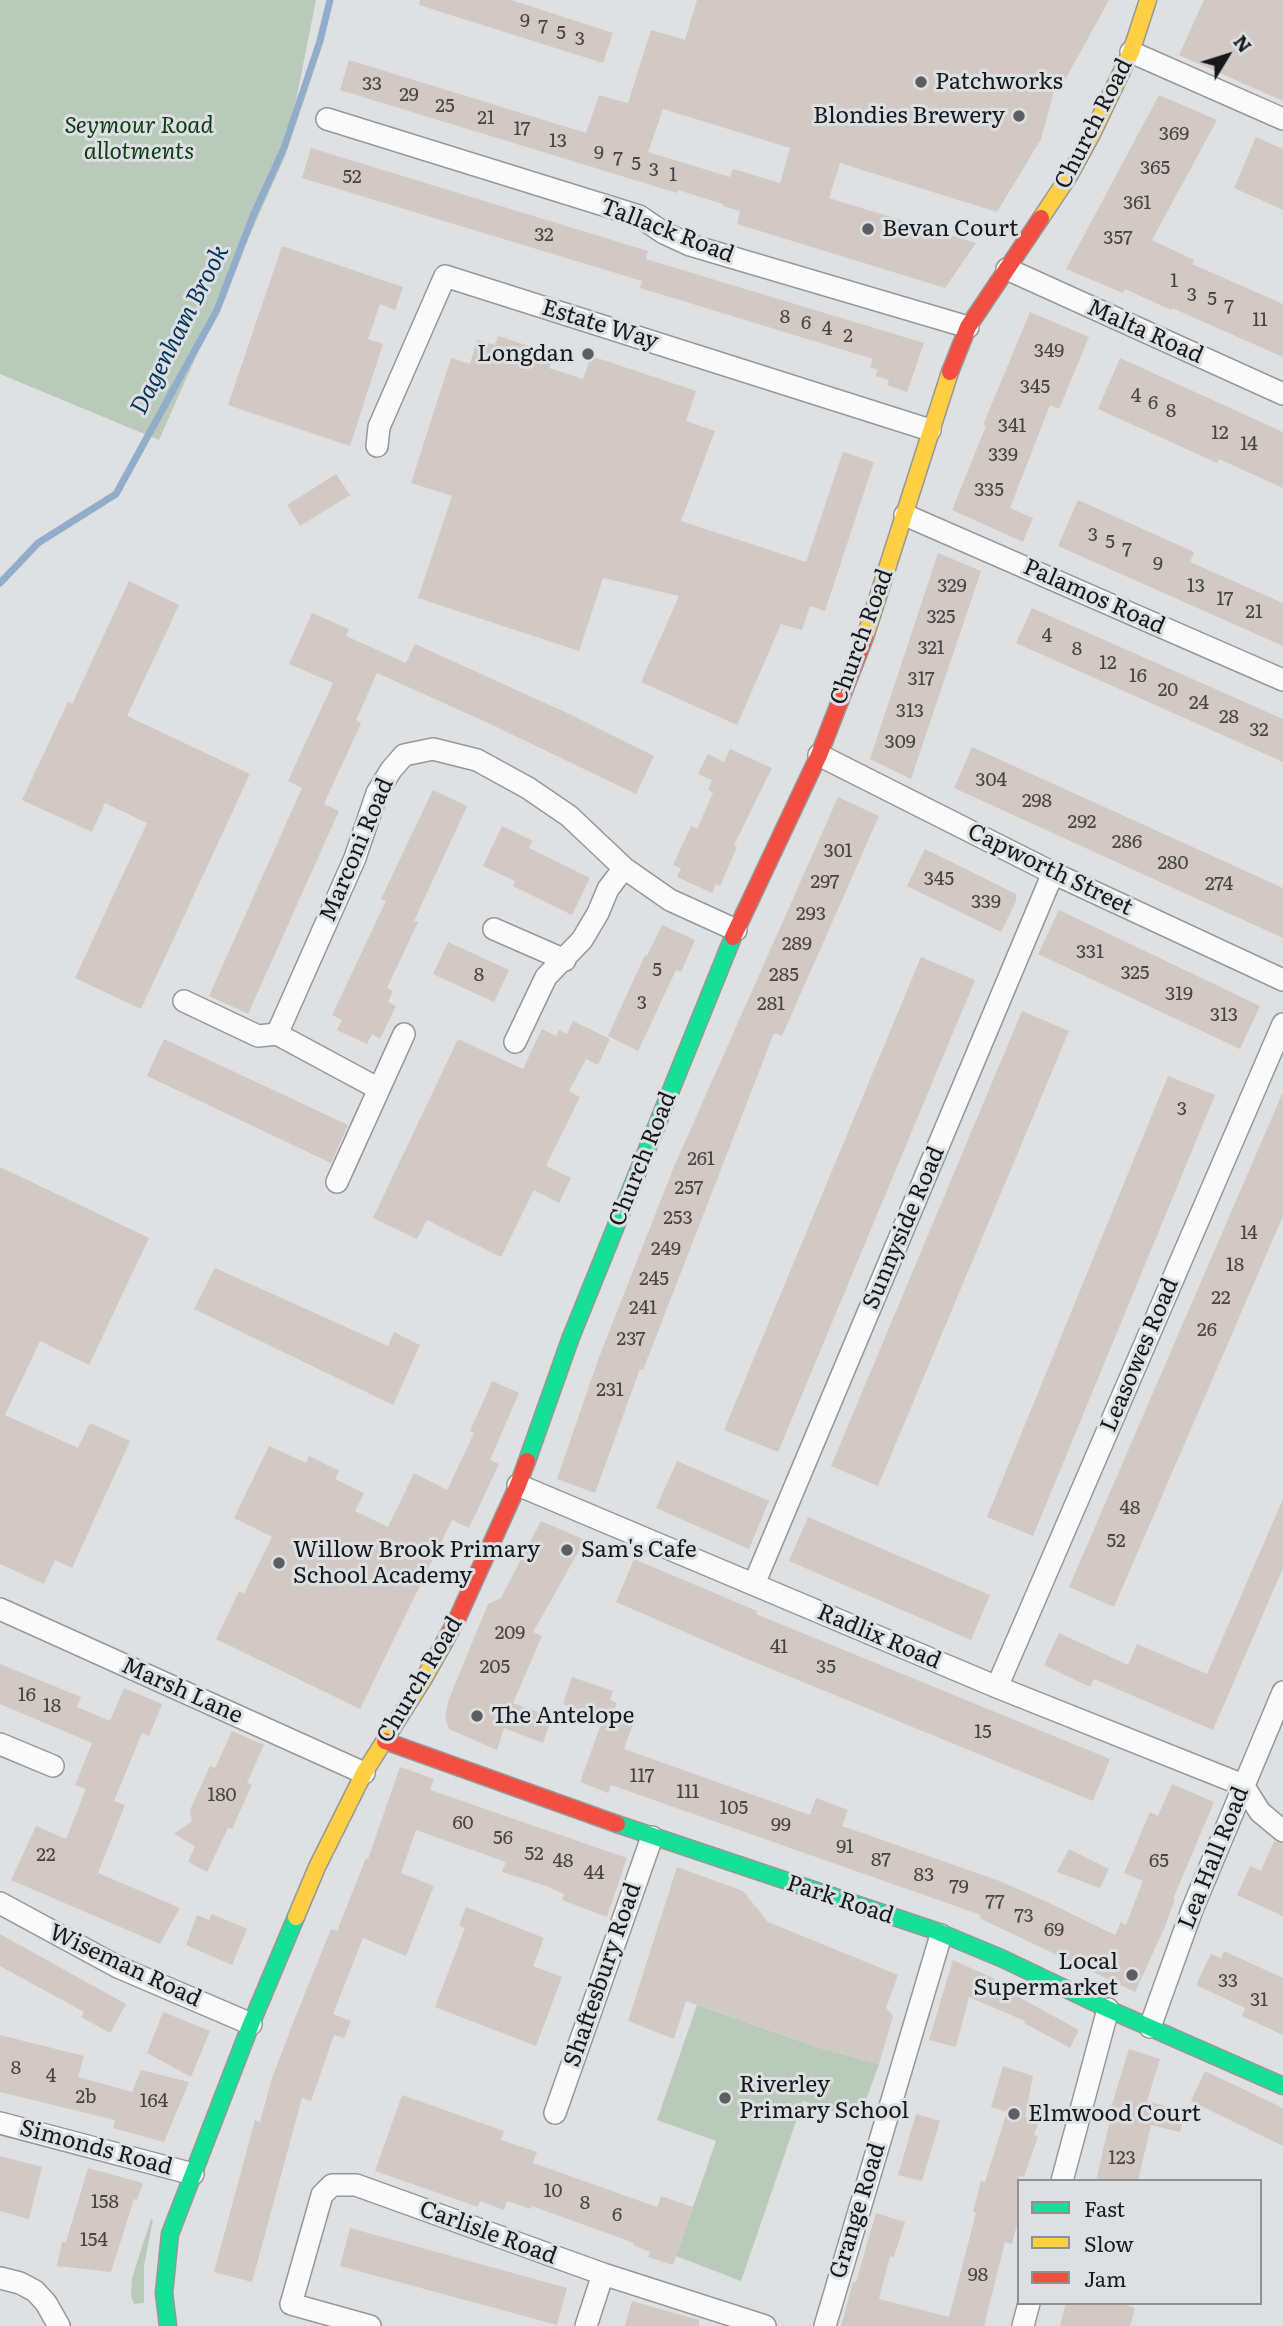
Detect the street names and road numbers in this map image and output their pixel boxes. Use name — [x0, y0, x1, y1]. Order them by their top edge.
street label: Church Road — [1049, 54, 1139, 194]
street label: Tallack Road — [596, 193, 738, 269]
street label: Estate Way — [538, 294, 662, 356]
street label: Malta Road — [1083, 294, 1207, 370]
street label: Palamos Road — [1019, 553, 1169, 641]
street label: Church Road — [825, 565, 899, 709]
street label: Marconi Road — [314, 774, 400, 926]
street label: Capworth Street — [963, 818, 1137, 922]
street label: Church Road — [603, 1088, 683, 1230]
street label: Sunnyside Road — [857, 1143, 951, 1313]
street label: Leasowes Road — [1095, 1274, 1185, 1436]
street label: Radlix Road — [813, 1599, 945, 1675]
street label: Church Road — [371, 1612, 469, 1748]
street label: Marsh Lane — [117, 1652, 247, 1730]
street label: Lea Hall Road — [1173, 1783, 1255, 1933]
street label: Park Road — [783, 1870, 897, 1930]
street label: Shaftesbury Road — [559, 1879, 647, 2071]
street label: Wiseman Road — [45, 1919, 205, 2013]
street label: Simonds Road — [17, 2114, 175, 2182]
street label: Grange Road — [824, 2140, 892, 2282]
street label: Carlisle Road — [416, 2195, 560, 2271]

